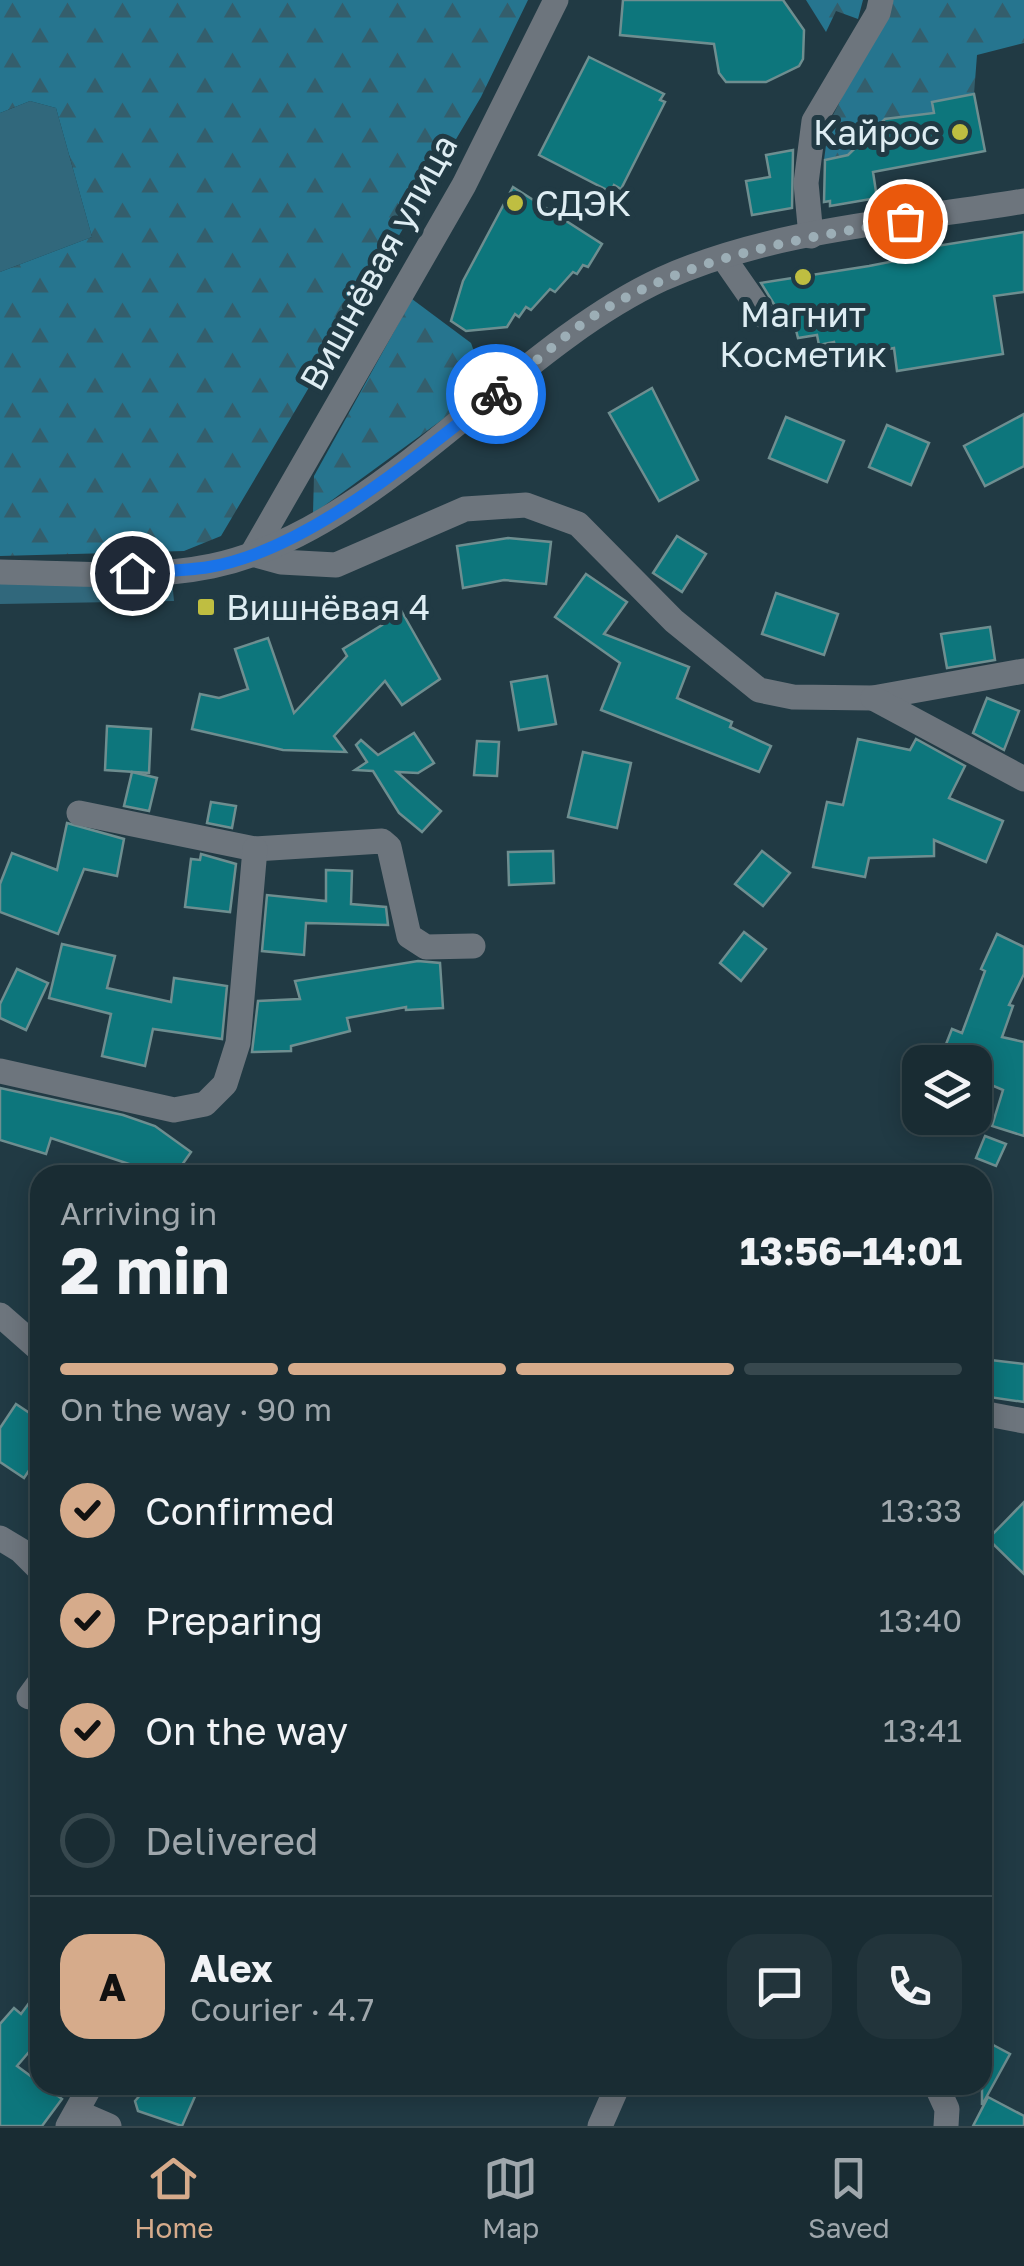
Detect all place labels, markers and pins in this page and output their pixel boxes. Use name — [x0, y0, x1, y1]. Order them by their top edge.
place label: Кайрос — [813, 111, 940, 153]
marker: Кайрос — [949, 121, 971, 143]
pin — [863, 179, 948, 264]
place label: СДЭК — [535, 182, 631, 224]
marker: СДЭК — [504, 192, 526, 214]
marker: Магнит Косметик — [792, 266, 814, 288]
place label: Магнит Косметик — [719, 293, 887, 375]
pin — [90, 531, 175, 616]
place label: Вишнёвая 4 — [226, 586, 430, 628]
marker: Вишнёвая 4 — [195, 596, 217, 618]

